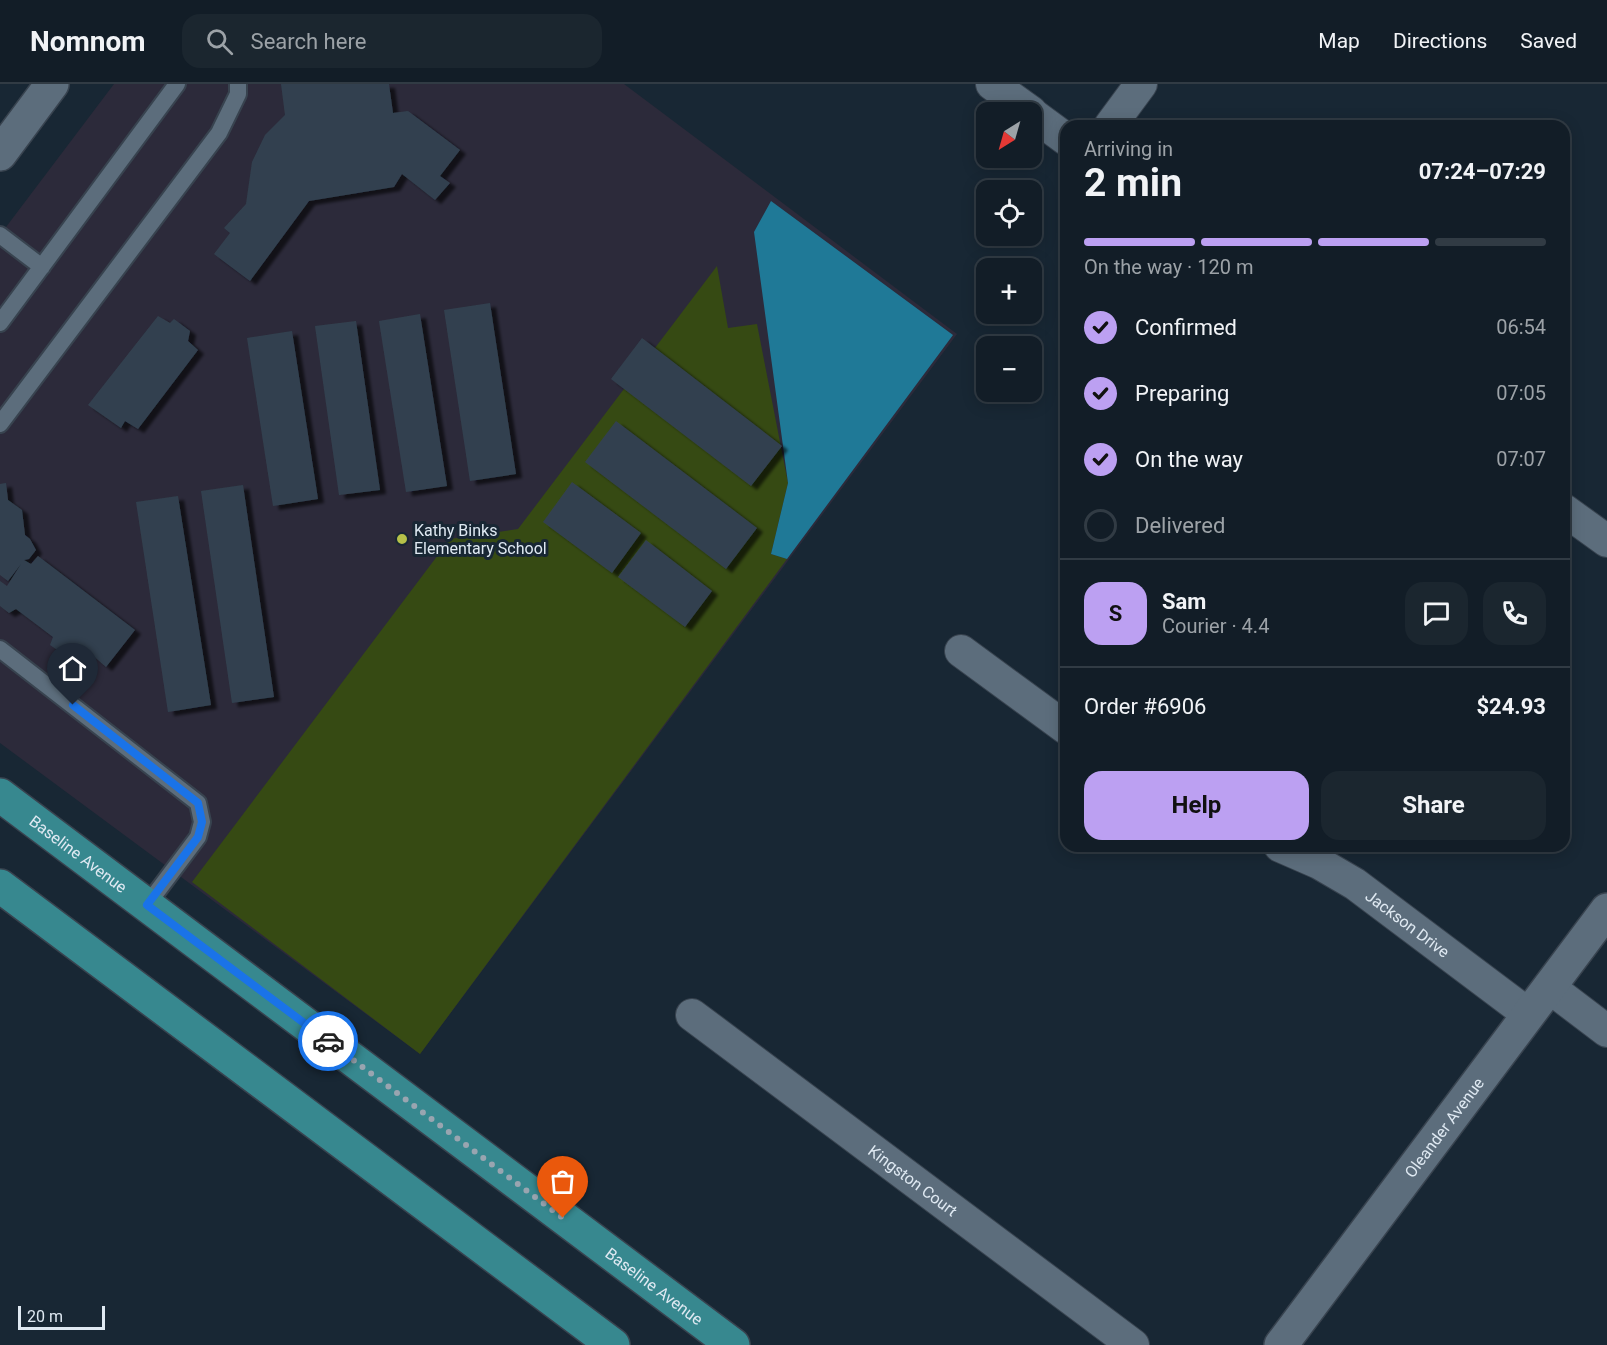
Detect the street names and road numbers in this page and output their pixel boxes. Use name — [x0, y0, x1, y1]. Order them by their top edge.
street label: Baseline Avenue — [26, 811, 131, 896]
street label: Jackson Drive — [1362, 886, 1453, 961]
street label: Oleander Avenue — [1400, 1074, 1488, 1181]
street label: Kingston Court — [865, 1141, 961, 1220]
street label: Baseline Avenue — [602, 1243, 707, 1329]

